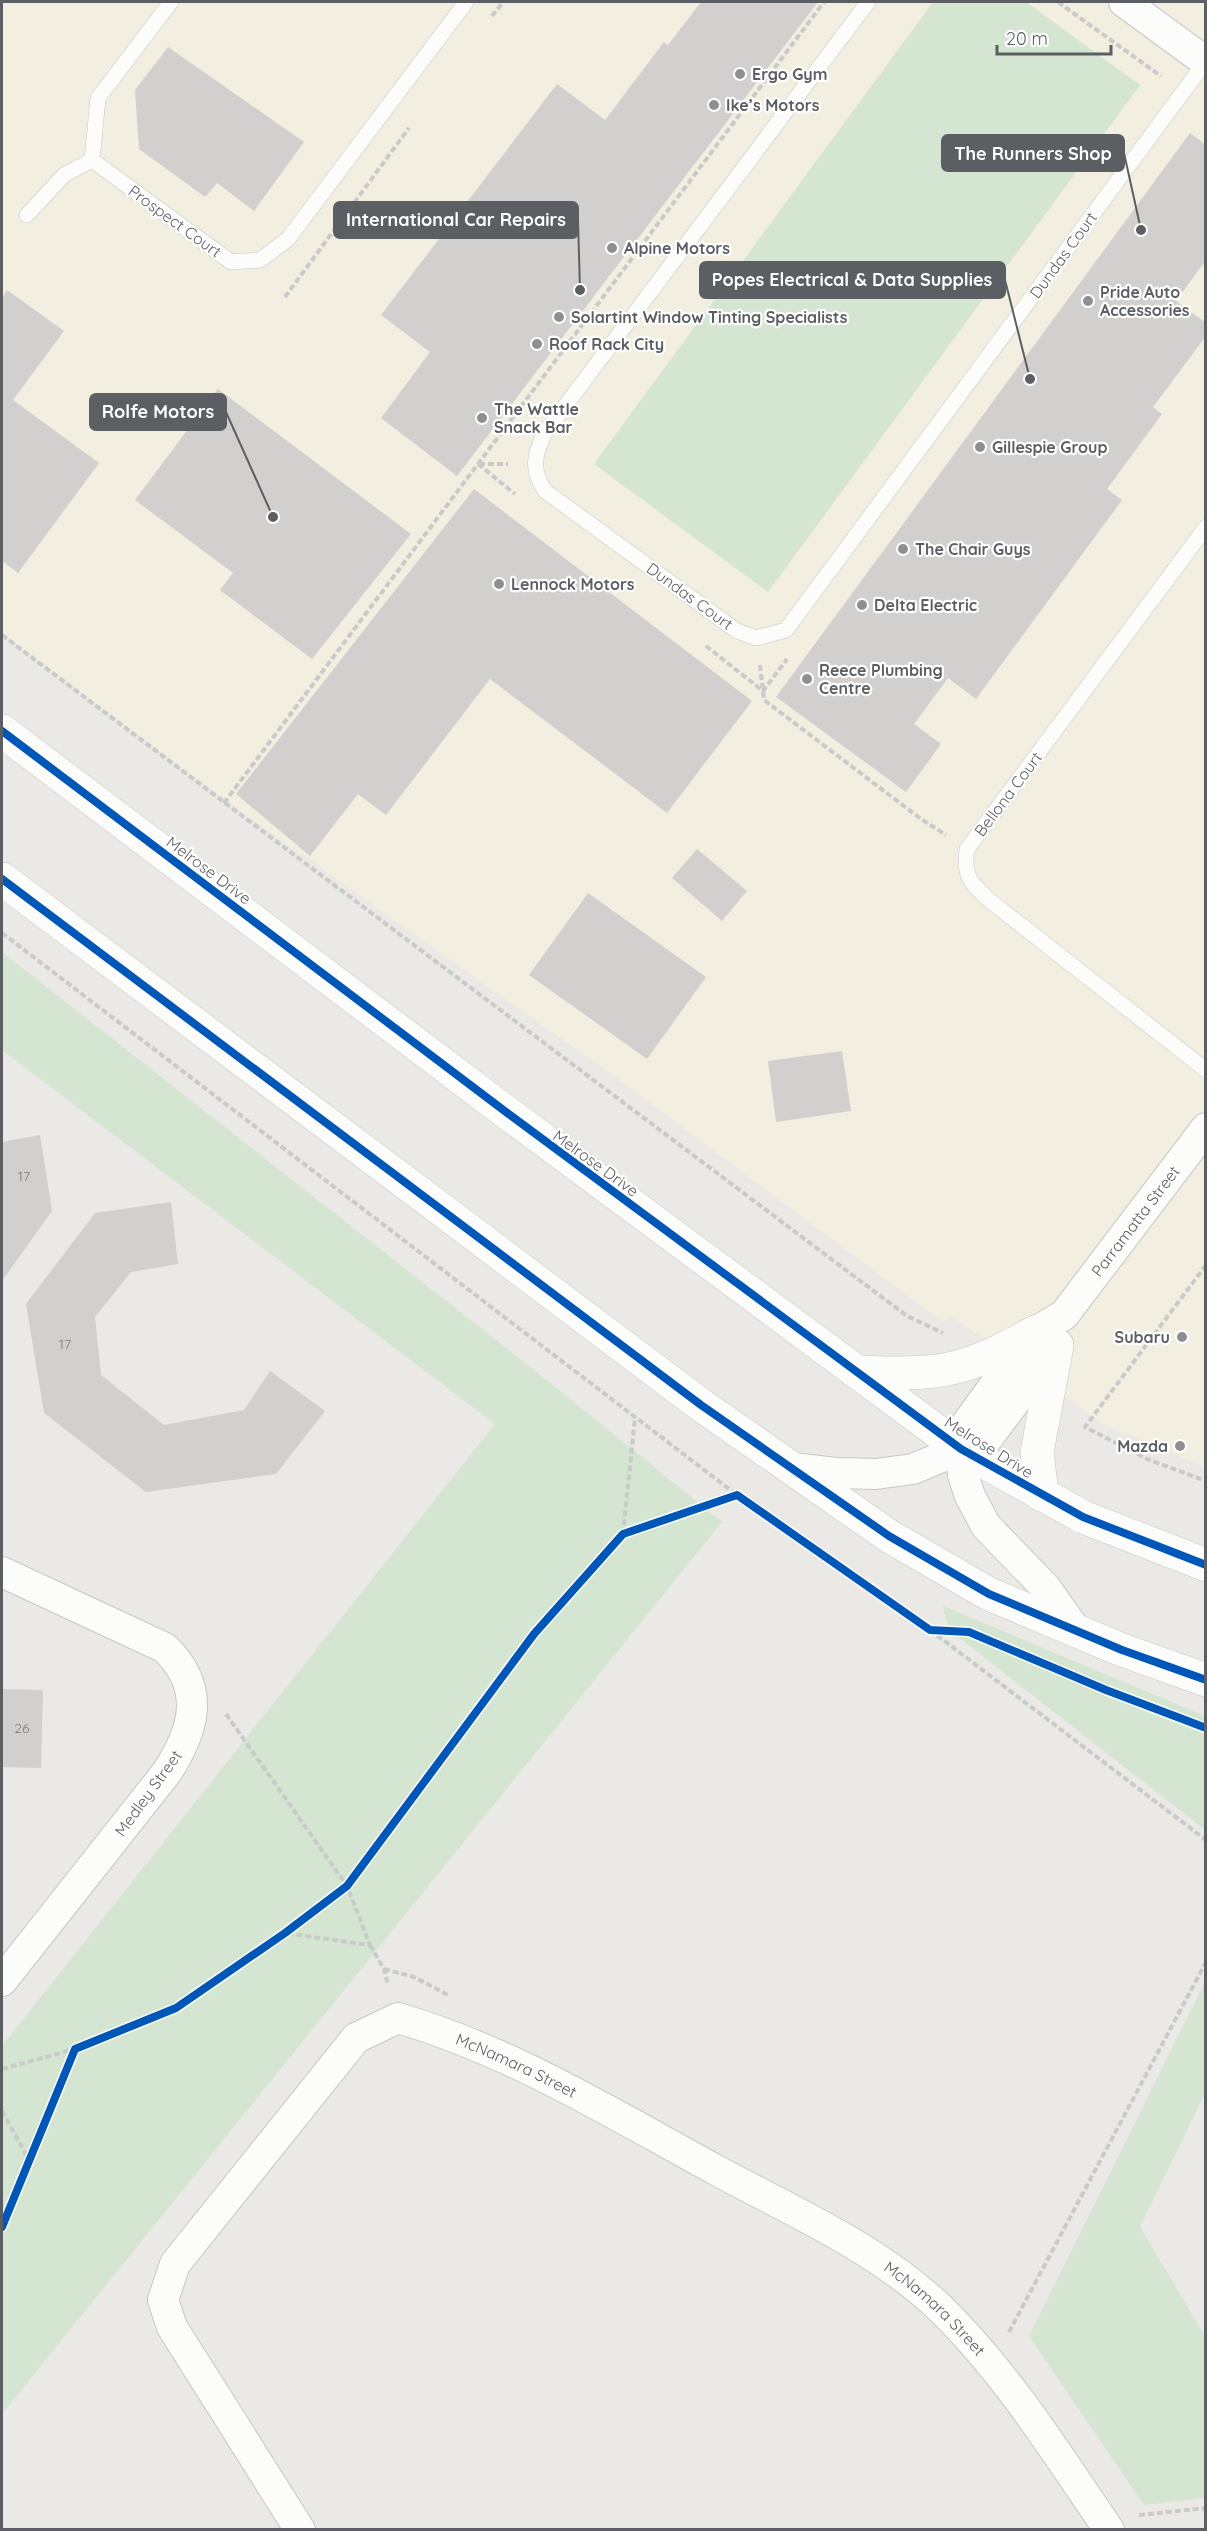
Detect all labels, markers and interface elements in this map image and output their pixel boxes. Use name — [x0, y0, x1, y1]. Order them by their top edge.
scale bar — [997, 18, 1111, 56]
text: 20 m — [1006, 27, 1048, 50]
place label: Ergo Gym — [752, 64, 828, 84]
marker: Ergo Gym — [733, 67, 747, 81]
place label: Ike’s Motors — [726, 95, 820, 115]
marker: Ike’s Motors — [707, 98, 721, 112]
callout: The Runners Shop — [942, 135, 1124, 171]
text: The Runners Shop — [954, 142, 1112, 165]
street label: Prospect Court — [125, 181, 225, 261]
callout: International Car Repairs — [334, 202, 578, 238]
text: International Car Repairs — [346, 208, 566, 231]
street label: Dundas Court — [1025, 208, 1101, 302]
place label: Alpine Motors — [624, 238, 730, 258]
marker: Alpine Motors — [605, 241, 619, 255]
callout: Popes Electrical & Data Supplies — [700, 262, 1005, 298]
text: Popes Electrical & Data Supplies — [712, 268, 993, 291]
place label: Pride Auto Accessories — [1100, 282, 1190, 320]
marker: Pride Auto Accessories — [1081, 294, 1095, 308]
place label: Solartint Window Tinting Specialists — [571, 307, 848, 327]
marker: Solartint Window Tinting Specialists — [552, 310, 566, 324]
place label: Roof Rack City — [549, 334, 664, 354]
marker: Roof Rack City — [530, 337, 544, 351]
callout: Rolfe Motors — [90, 394, 226, 430]
place label: The Wattle Snack Bar — [494, 399, 579, 437]
text: Rolfe Motors — [102, 400, 214, 423]
marker: The Wattle Snack Bar — [475, 411, 489, 425]
place label: Gillespie Group — [992, 437, 1107, 457]
marker: Gillespie Group — [973, 440, 987, 454]
place label: The Chair Guys — [915, 539, 1031, 559]
marker: The Chair Guys — [896, 542, 910, 556]
street label: Dundas Court — [643, 558, 737, 634]
place label: Lennock Motors — [511, 574, 635, 594]
marker: Lennock Motors — [492, 577, 506, 591]
place label: Delta Electric — [874, 595, 977, 615]
marker: Delta Electric — [855, 598, 869, 612]
place label: Reece Plumbing Centre — [819, 660, 943, 698]
marker: Reece Plumbing Centre — [800, 672, 814, 686]
street label: Bellona Court — [970, 748, 1046, 840]
street label: Melrose Drive — [163, 832, 255, 908]
street label: Melrose Drive — [549, 1125, 643, 1201]
street label: Parramatta Street — [1087, 1162, 1184, 1281]
house number: 17 — [18, 1167, 30, 1185]
place label: Subaru — [1115, 1327, 1170, 1347]
marker: Subaru — [1175, 1330, 1189, 1344]
house number: 17 — [59, 1335, 71, 1353]
street label: Melrose Drive — [941, 1412, 1037, 1482]
place label: Mazda — [1117, 1436, 1168, 1456]
marker: Mazda — [1173, 1439, 1187, 1453]
house number: 26 — [14, 1719, 30, 1737]
street label: Medley Street — [110, 1746, 186, 1840]
street label: McNamara Street — [453, 2029, 580, 2102]
street label: McNamara Street — [880, 2257, 990, 2360]

